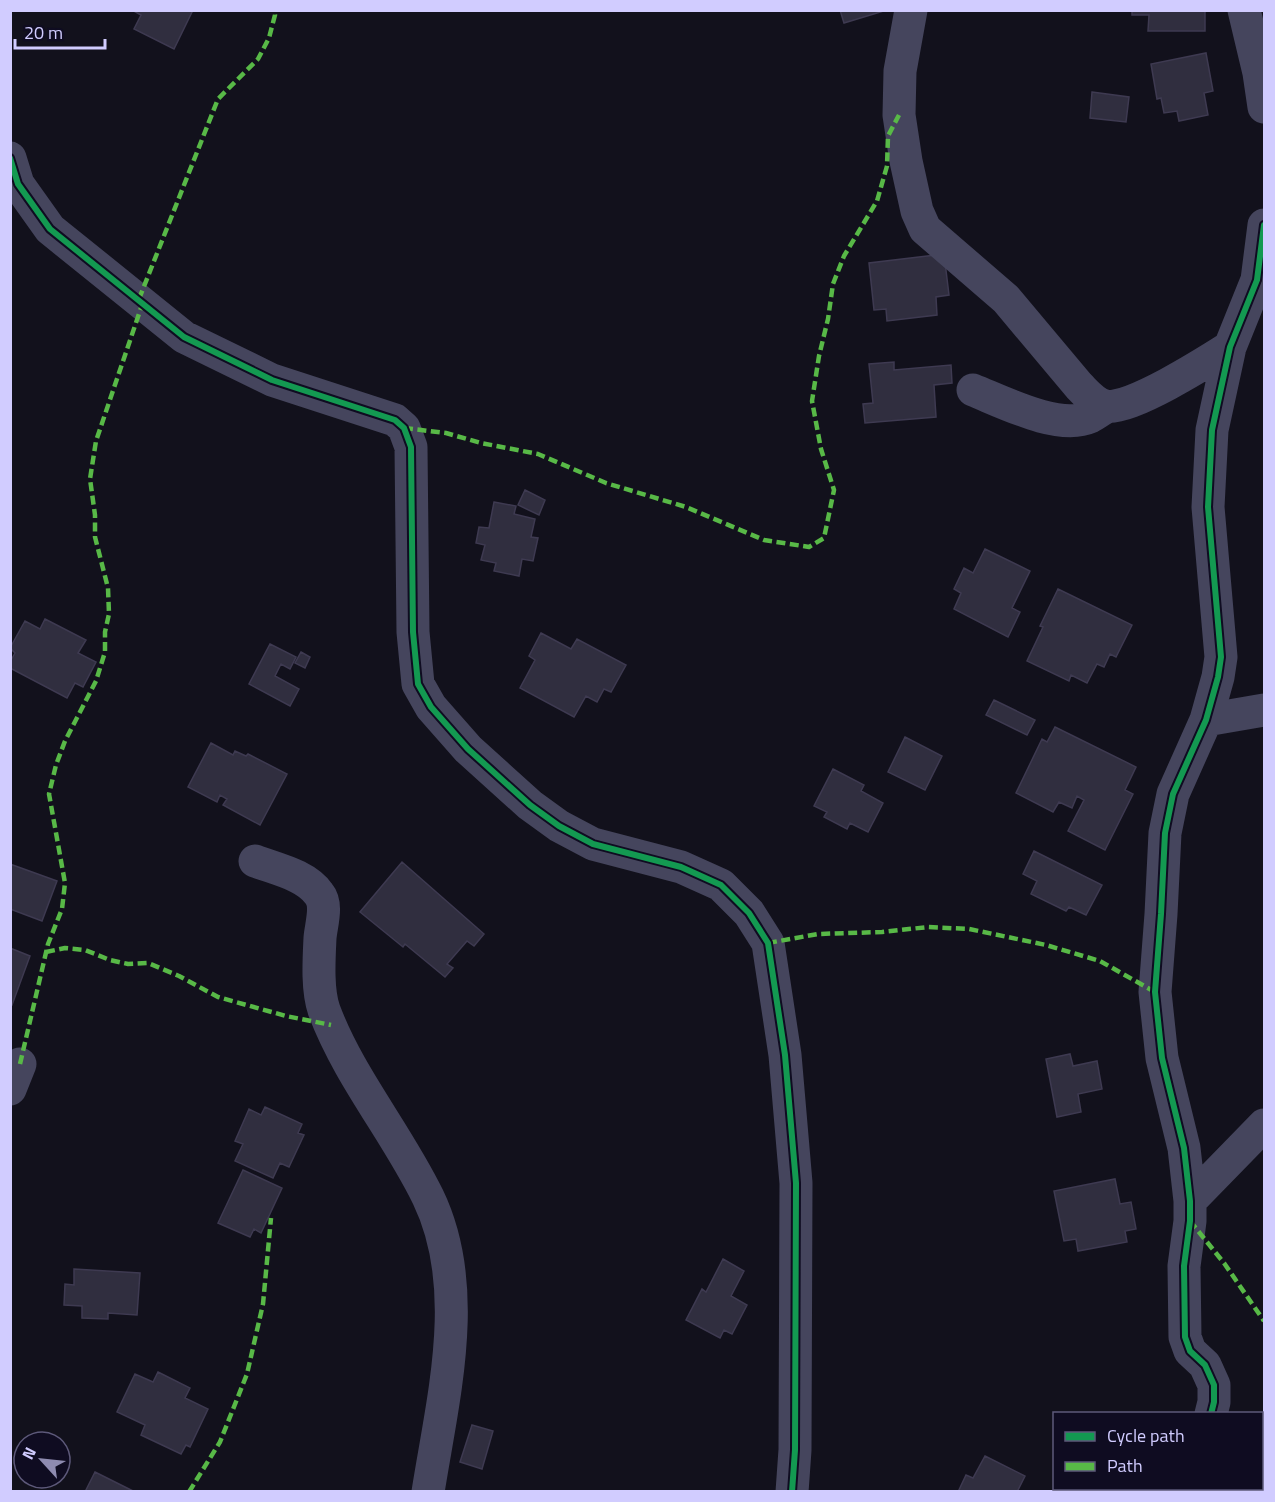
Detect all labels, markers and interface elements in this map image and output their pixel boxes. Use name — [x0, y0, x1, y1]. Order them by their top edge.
scale bar — [15, 12, 105, 50]
text: 20 m — [24, 19, 63, 46]
legend — [1053, 1412, 1263, 1490]
text: Cycle path — [1107, 1422, 1185, 1449]
north arrow — [12, 1430, 72, 1490]
text: N — [15, 1443, 42, 1464]
text: Path — [1107, 1452, 1143, 1479]

